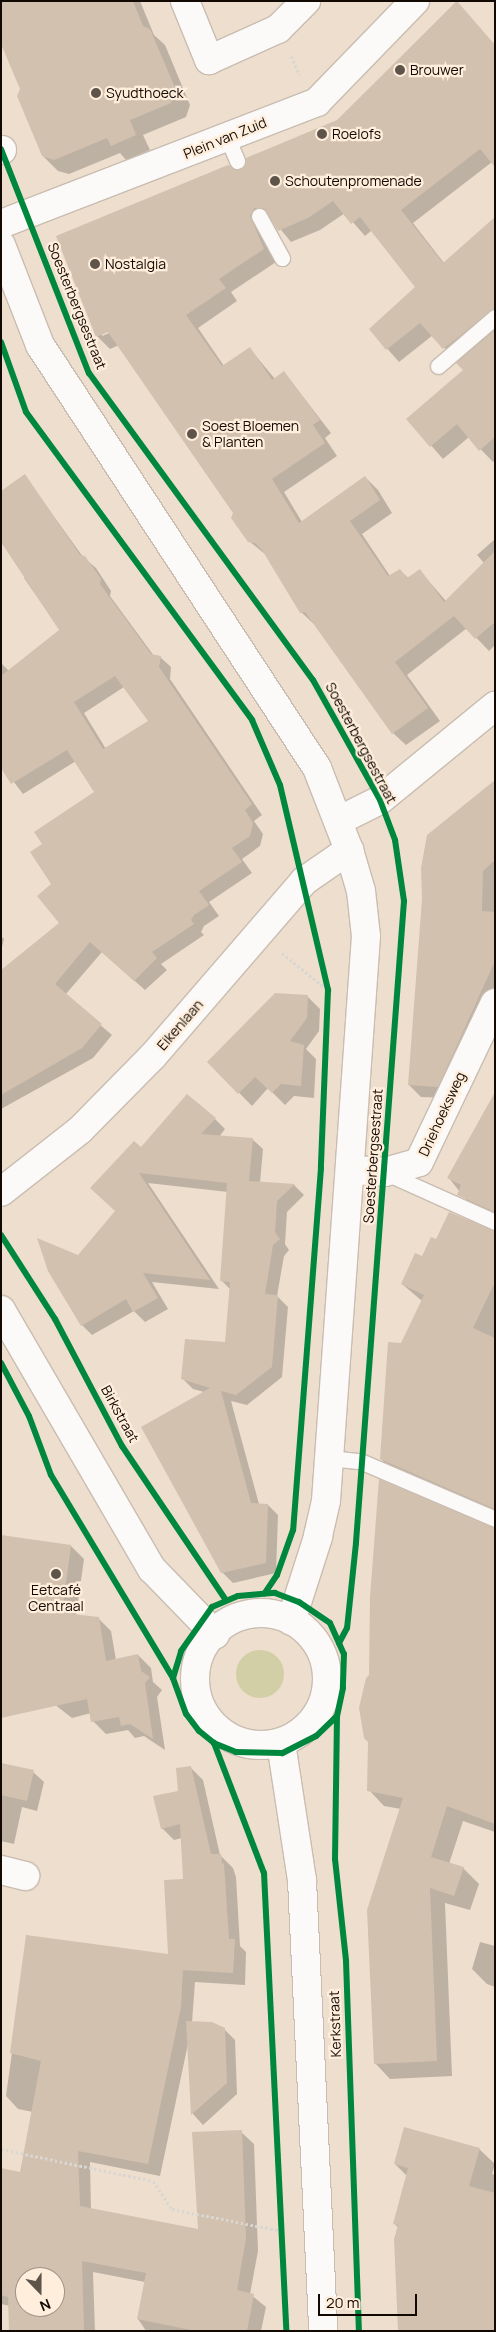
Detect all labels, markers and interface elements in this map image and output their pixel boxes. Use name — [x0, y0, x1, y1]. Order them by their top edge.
place label: Brouwer — [410, 62, 464, 78]
marker: Brouwer — [394, 64, 406, 76]
place label: Syudthoeck — [106, 85, 184, 101]
marker: Syudthoeck — [90, 87, 102, 99]
street label: Plein van Zuid — [181, 114, 269, 162]
place label: Roelofs — [332, 126, 381, 142]
marker: Roelofs — [316, 128, 328, 140]
place label: Schoutenpromenade — [285, 173, 422, 189]
marker: Schoutenpromenade — [269, 175, 281, 187]
street label: Soesterbergsestraat — [44, 240, 110, 372]
place label: Nostalgia — [105, 256, 166, 272]
marker: Nostalgia — [89, 258, 101, 270]
place label: Soest Bloemen & Planten — [202, 418, 299, 451]
marker: Soest Bloemen & Planten — [186, 428, 198, 440]
street label: Soesterbergsestraat — [322, 679, 400, 807]
street label: Eikenlaan — [153, 996, 207, 1054]
street label: Driehoeksweg — [415, 1069, 469, 1159]
street label: Soesterbergsestraat — [360, 1088, 386, 1224]
street label: Birkstraat — [97, 1383, 143, 1445]
marker: Eetcafé Centraal — [50, 1568, 62, 1580]
place label: Eetcafé Centraal — [28, 1582, 84, 1614]
street label: Kerkstraat — [325, 1990, 345, 2058]
north arrow — [15, 2267, 65, 2317]
scale bar — [321, 2284, 420, 2316]
text: 20 m — [326, 2292, 359, 2313]
text: N — [37, 2295, 54, 2316]

